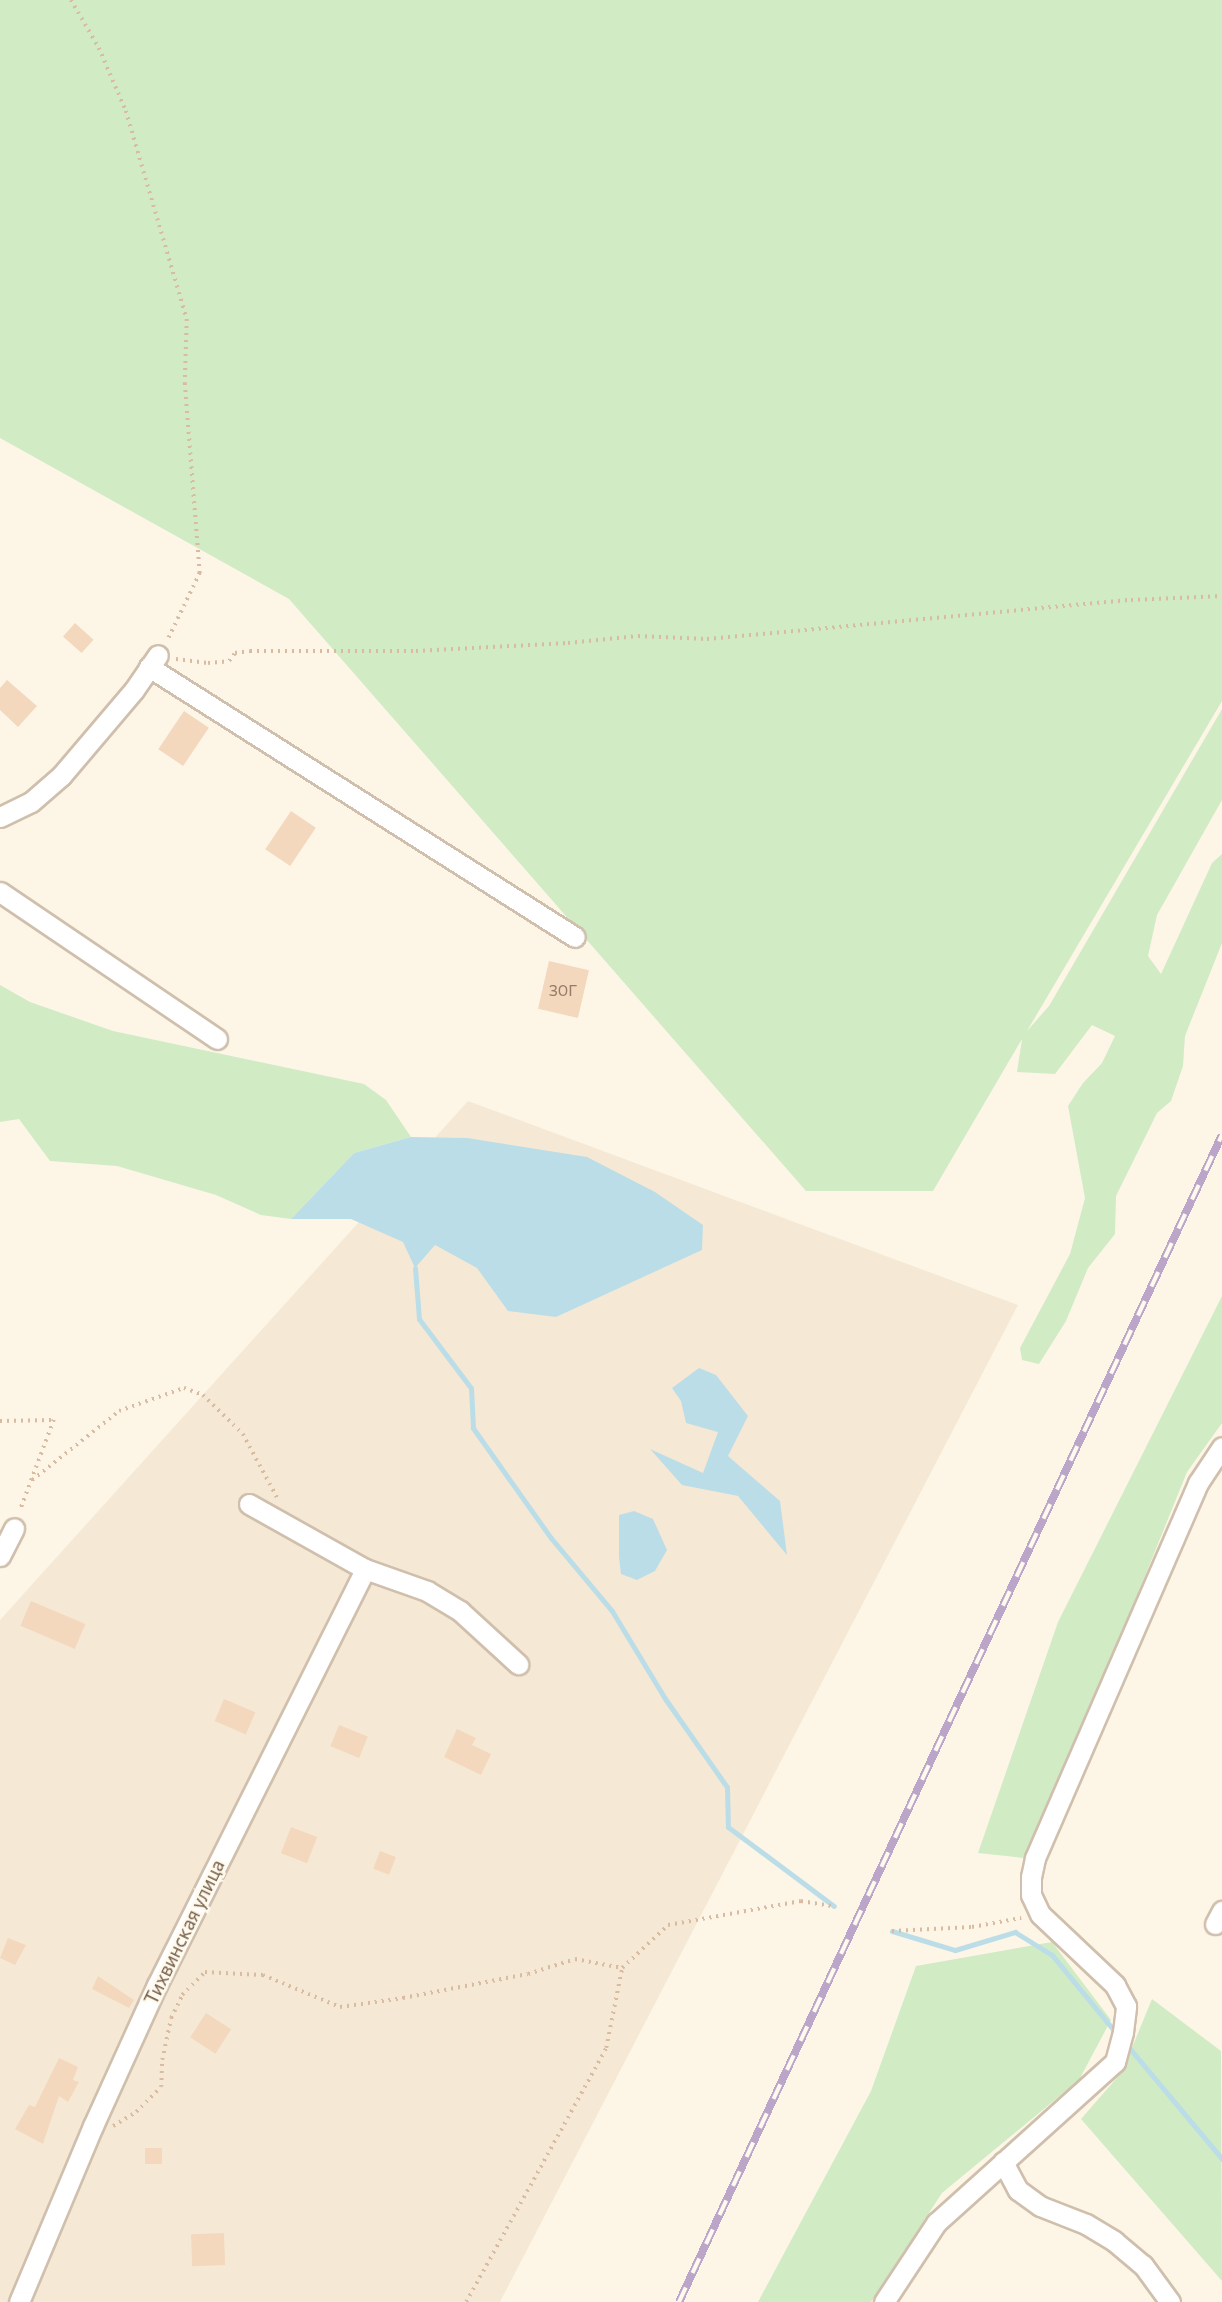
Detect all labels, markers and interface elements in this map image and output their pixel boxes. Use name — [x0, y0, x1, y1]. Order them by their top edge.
house number: 30Г — [549, 980, 577, 1000]
street label: Тихвинская улица — [139, 1856, 229, 2008]

